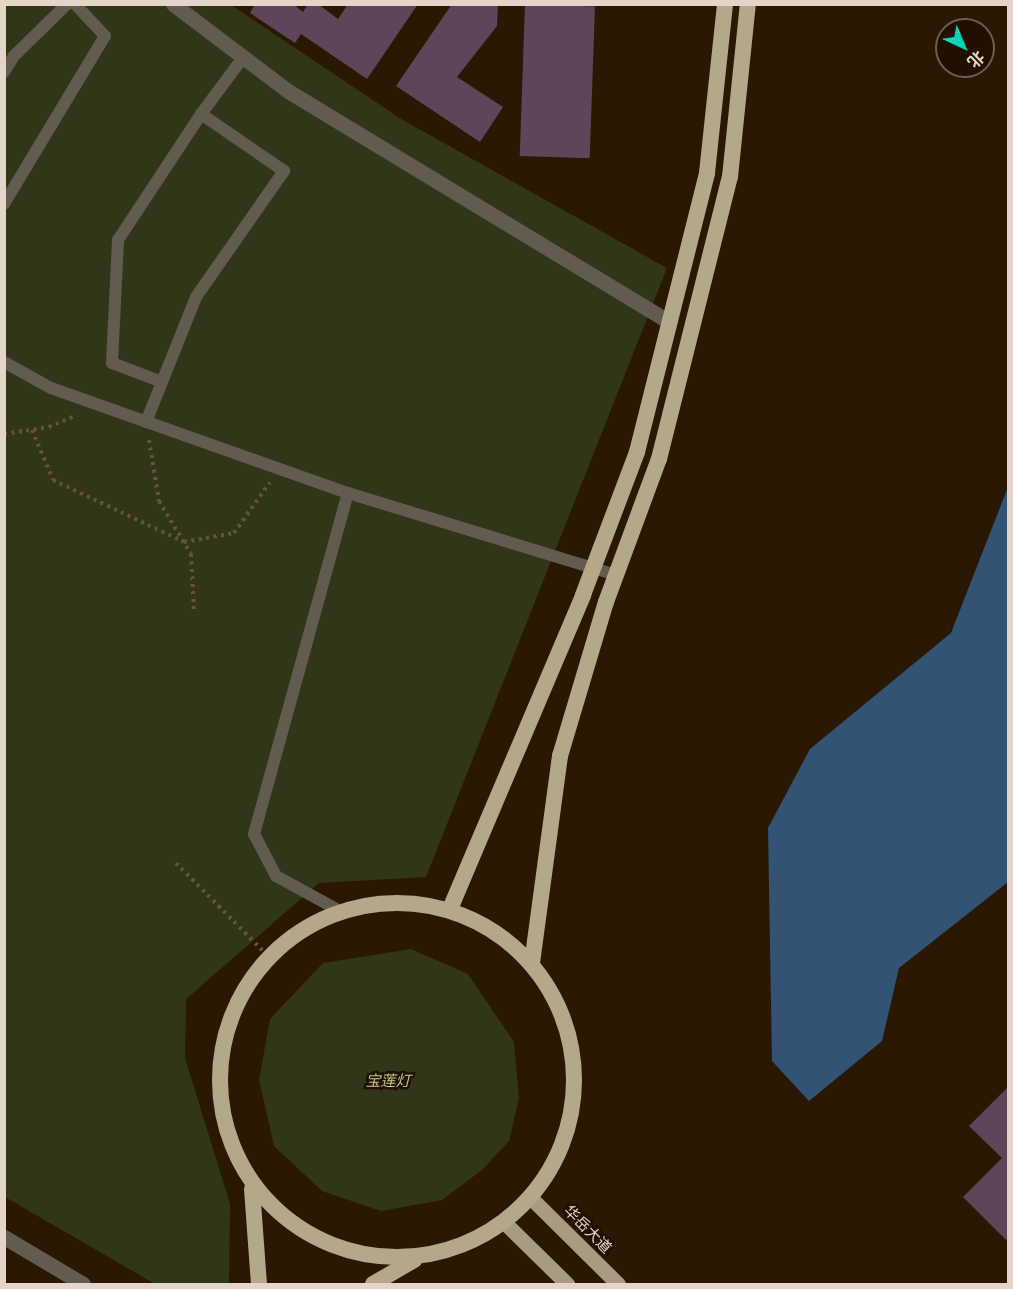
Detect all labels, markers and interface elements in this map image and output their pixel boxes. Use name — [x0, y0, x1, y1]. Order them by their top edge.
north arrow — [935, 18, 995, 78]
text: 北 — [963, 46, 990, 73]
park label: 宝莲灯 — [366, 1072, 410, 1090]
street label: 华岳大道 — [560, 1201, 616, 1257]

